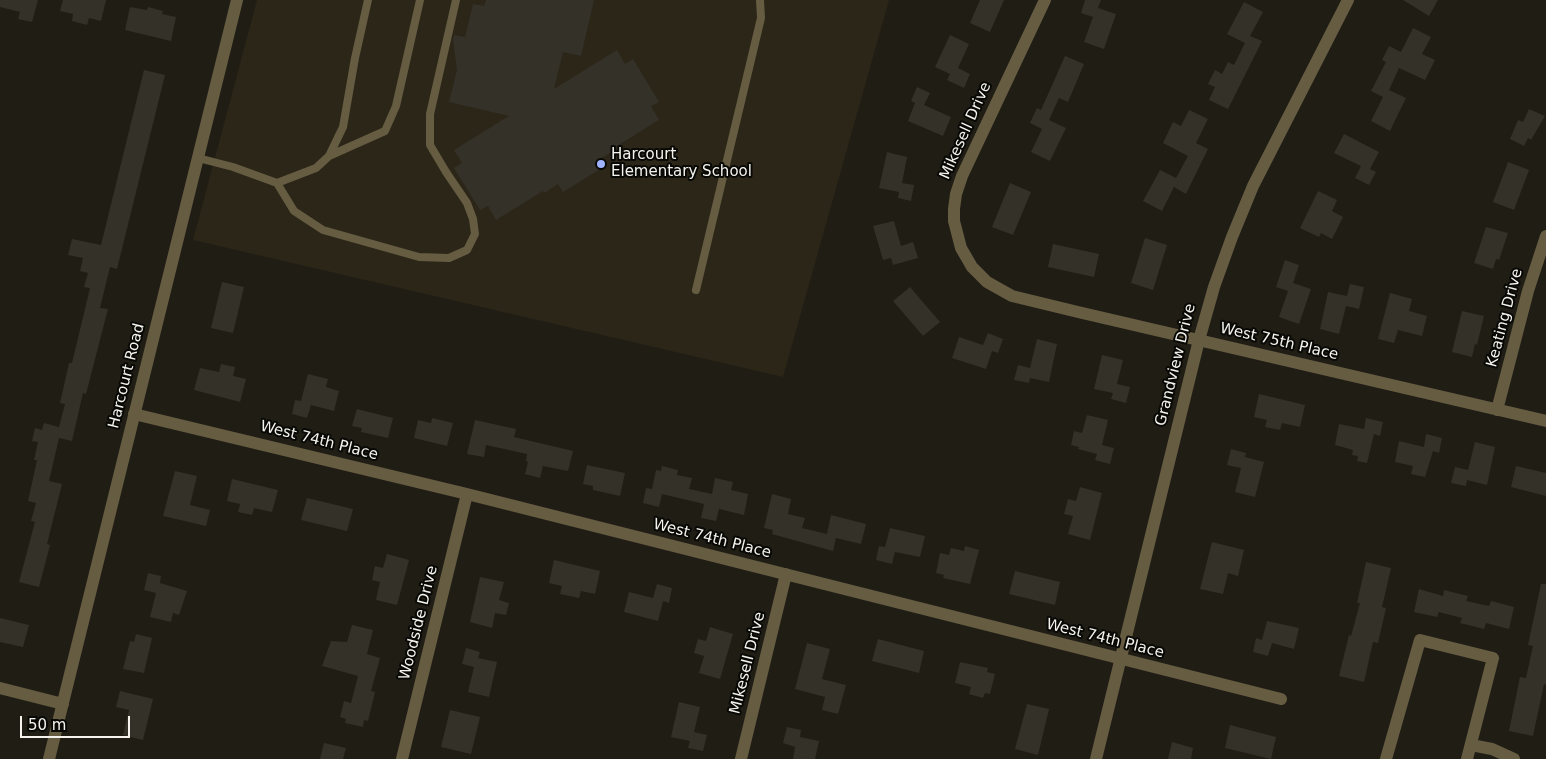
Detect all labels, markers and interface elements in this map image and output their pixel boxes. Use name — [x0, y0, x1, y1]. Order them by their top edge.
street label: Mikesell Drive — [937, 80, 995, 182]
place label: Harcourt Elementary School — [611, 146, 752, 181]
marker: Harcourt Elementary School — [595, 158, 607, 170]
street label: Keating Drive — [1483, 267, 1527, 369]
street label: Grandview Drive — [1152, 302, 1200, 428]
street label: West 75th Place — [1218, 320, 1340, 364]
street label: Harcourt Road — [105, 322, 149, 430]
street label: West 74th Place — [258, 418, 380, 464]
street label: West 74th Place — [651, 516, 773, 562]
street label: Woodside Drive — [396, 564, 442, 682]
street label: Mikesell Drive — [727, 610, 769, 716]
street label: West 74th Place — [1044, 616, 1166, 662]
scale bar — [22, 706, 132, 738]
text: 50 m — [28, 716, 66, 734]

